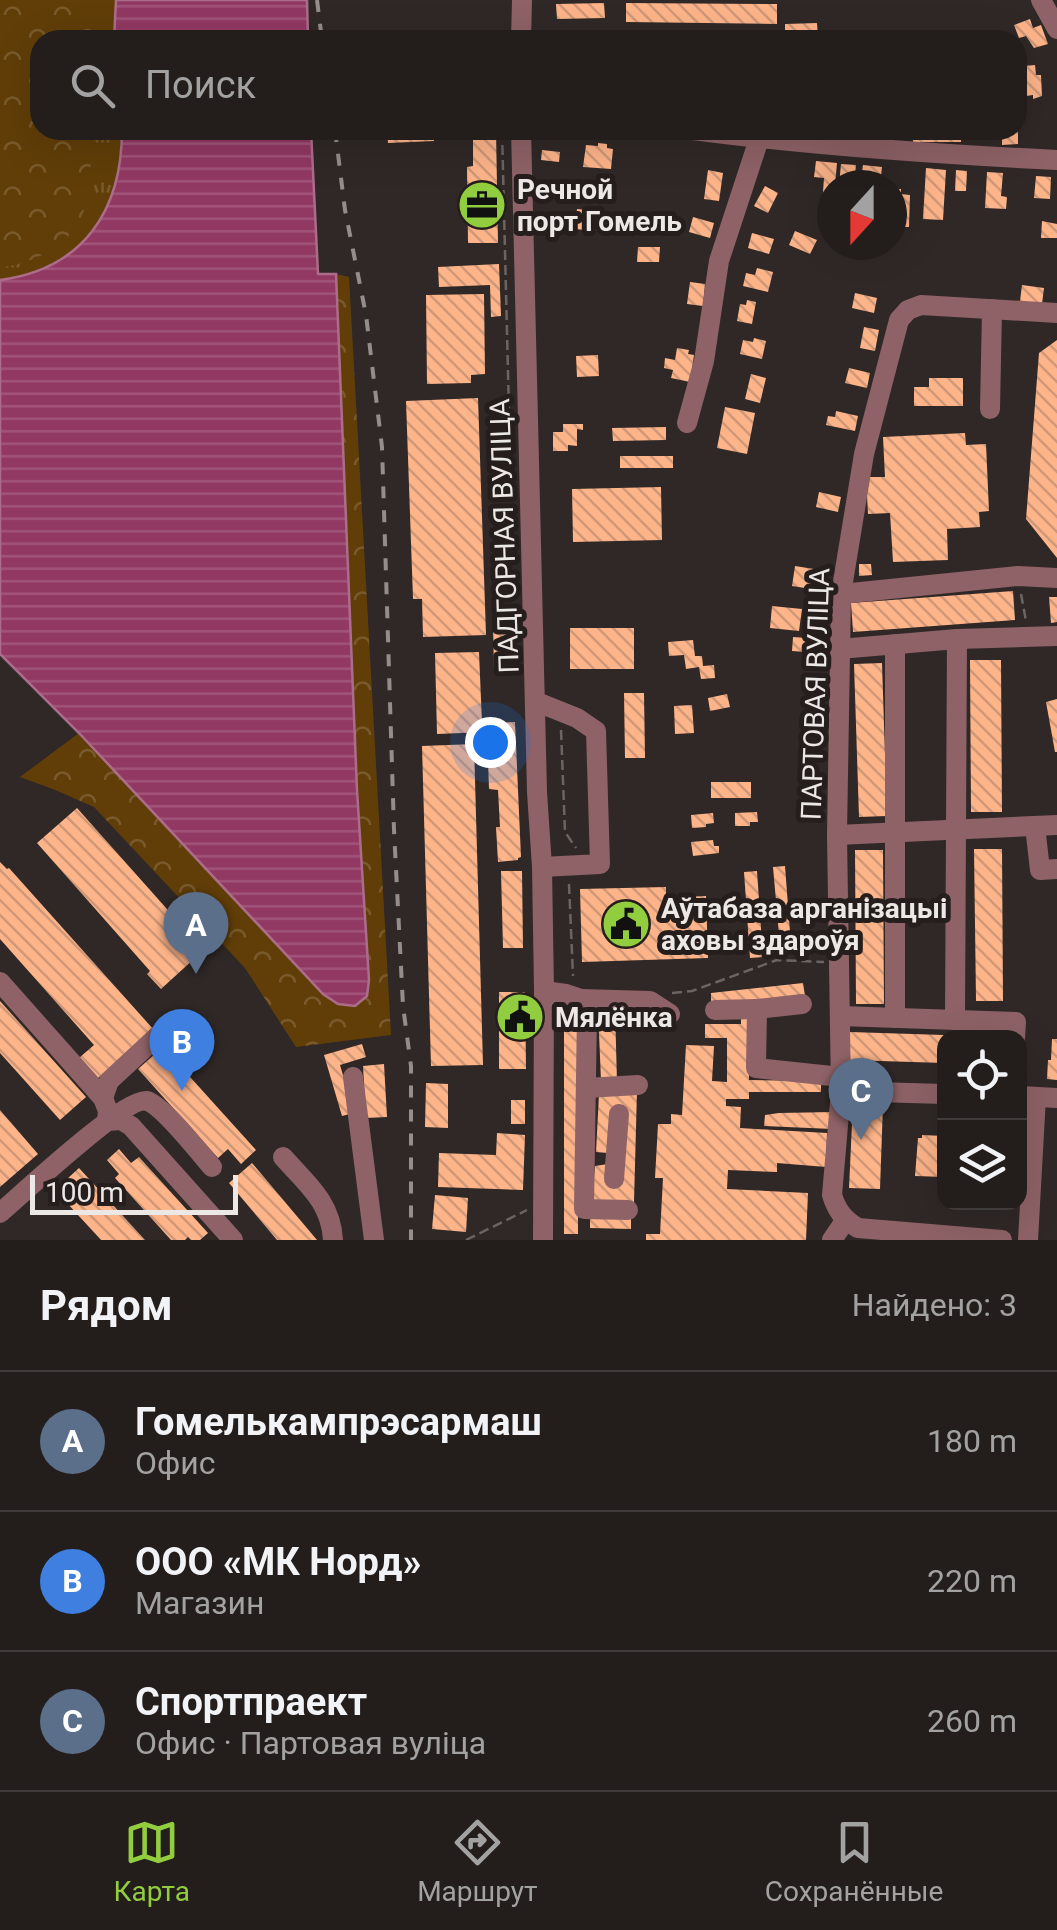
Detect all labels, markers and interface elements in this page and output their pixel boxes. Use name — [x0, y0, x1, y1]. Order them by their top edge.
search box — [30, 30, 1027, 140]
icon: search — [65, 58, 120, 113]
text: Поиск — [145, 63, 256, 107]
north arrow — [817, 170, 907, 260]
place label: Речной порт Гомель — [517, 173, 682, 238]
office icon: Речной порт Гомель — [456, 179, 508, 231]
street label: ПАДГОРНАЯ ВУЛІЦА — [483, 398, 526, 674]
street label: ПАРТОВАЯ ВУЛІЦА — [795, 567, 836, 821]
your location — [465, 717, 516, 768]
pin: A — [164, 892, 228, 974]
place label: Аўтабаза арганізацыі аховы здароўя — [661, 892, 947, 957]
public building icon: Аўтабаза арганізацыі аховы здароўя — [600, 898, 652, 950]
public building icon: Мялёнка — [494, 991, 546, 1043]
place label: Мялёнка — [555, 1001, 673, 1034]
pin: B — [150, 1008, 214, 1091]
map controls — [937, 1030, 1027, 1210]
button: locate — [937, 1030, 1027, 1120]
pin: C — [828, 1058, 894, 1140]
button: layers — [937, 1120, 1027, 1210]
scale bar — [30, 1170, 238, 1214]
text: 100 m — [45, 1176, 124, 1209]
text: Рядом — [40, 1281, 173, 1330]
text: Найдено: 3 — [852, 1286, 1017, 1324]
text: Гомелькампрэсармаш — [135, 1400, 542, 1444]
text: A — [62, 1422, 83, 1460]
text: 180 m — [927, 1422, 1017, 1460]
text: Офис — [135, 1444, 215, 1482]
text: ООО «МК Норд» — [135, 1540, 422, 1584]
text: B — [62, 1562, 83, 1600]
text: 220 m — [927, 1562, 1017, 1600]
text: Магазин — [135, 1584, 264, 1622]
text: Спортпраект — [135, 1680, 367, 1724]
text: C — [62, 1702, 83, 1740]
text: 260 m — [927, 1702, 1017, 1740]
text: Офис · Партовая вуліца — [135, 1724, 486, 1762]
tab: Карта — [114, 1815, 190, 1908]
tab: Маршрут — [417, 1815, 538, 1908]
tab: Сохранённые — [765, 1815, 943, 1908]

